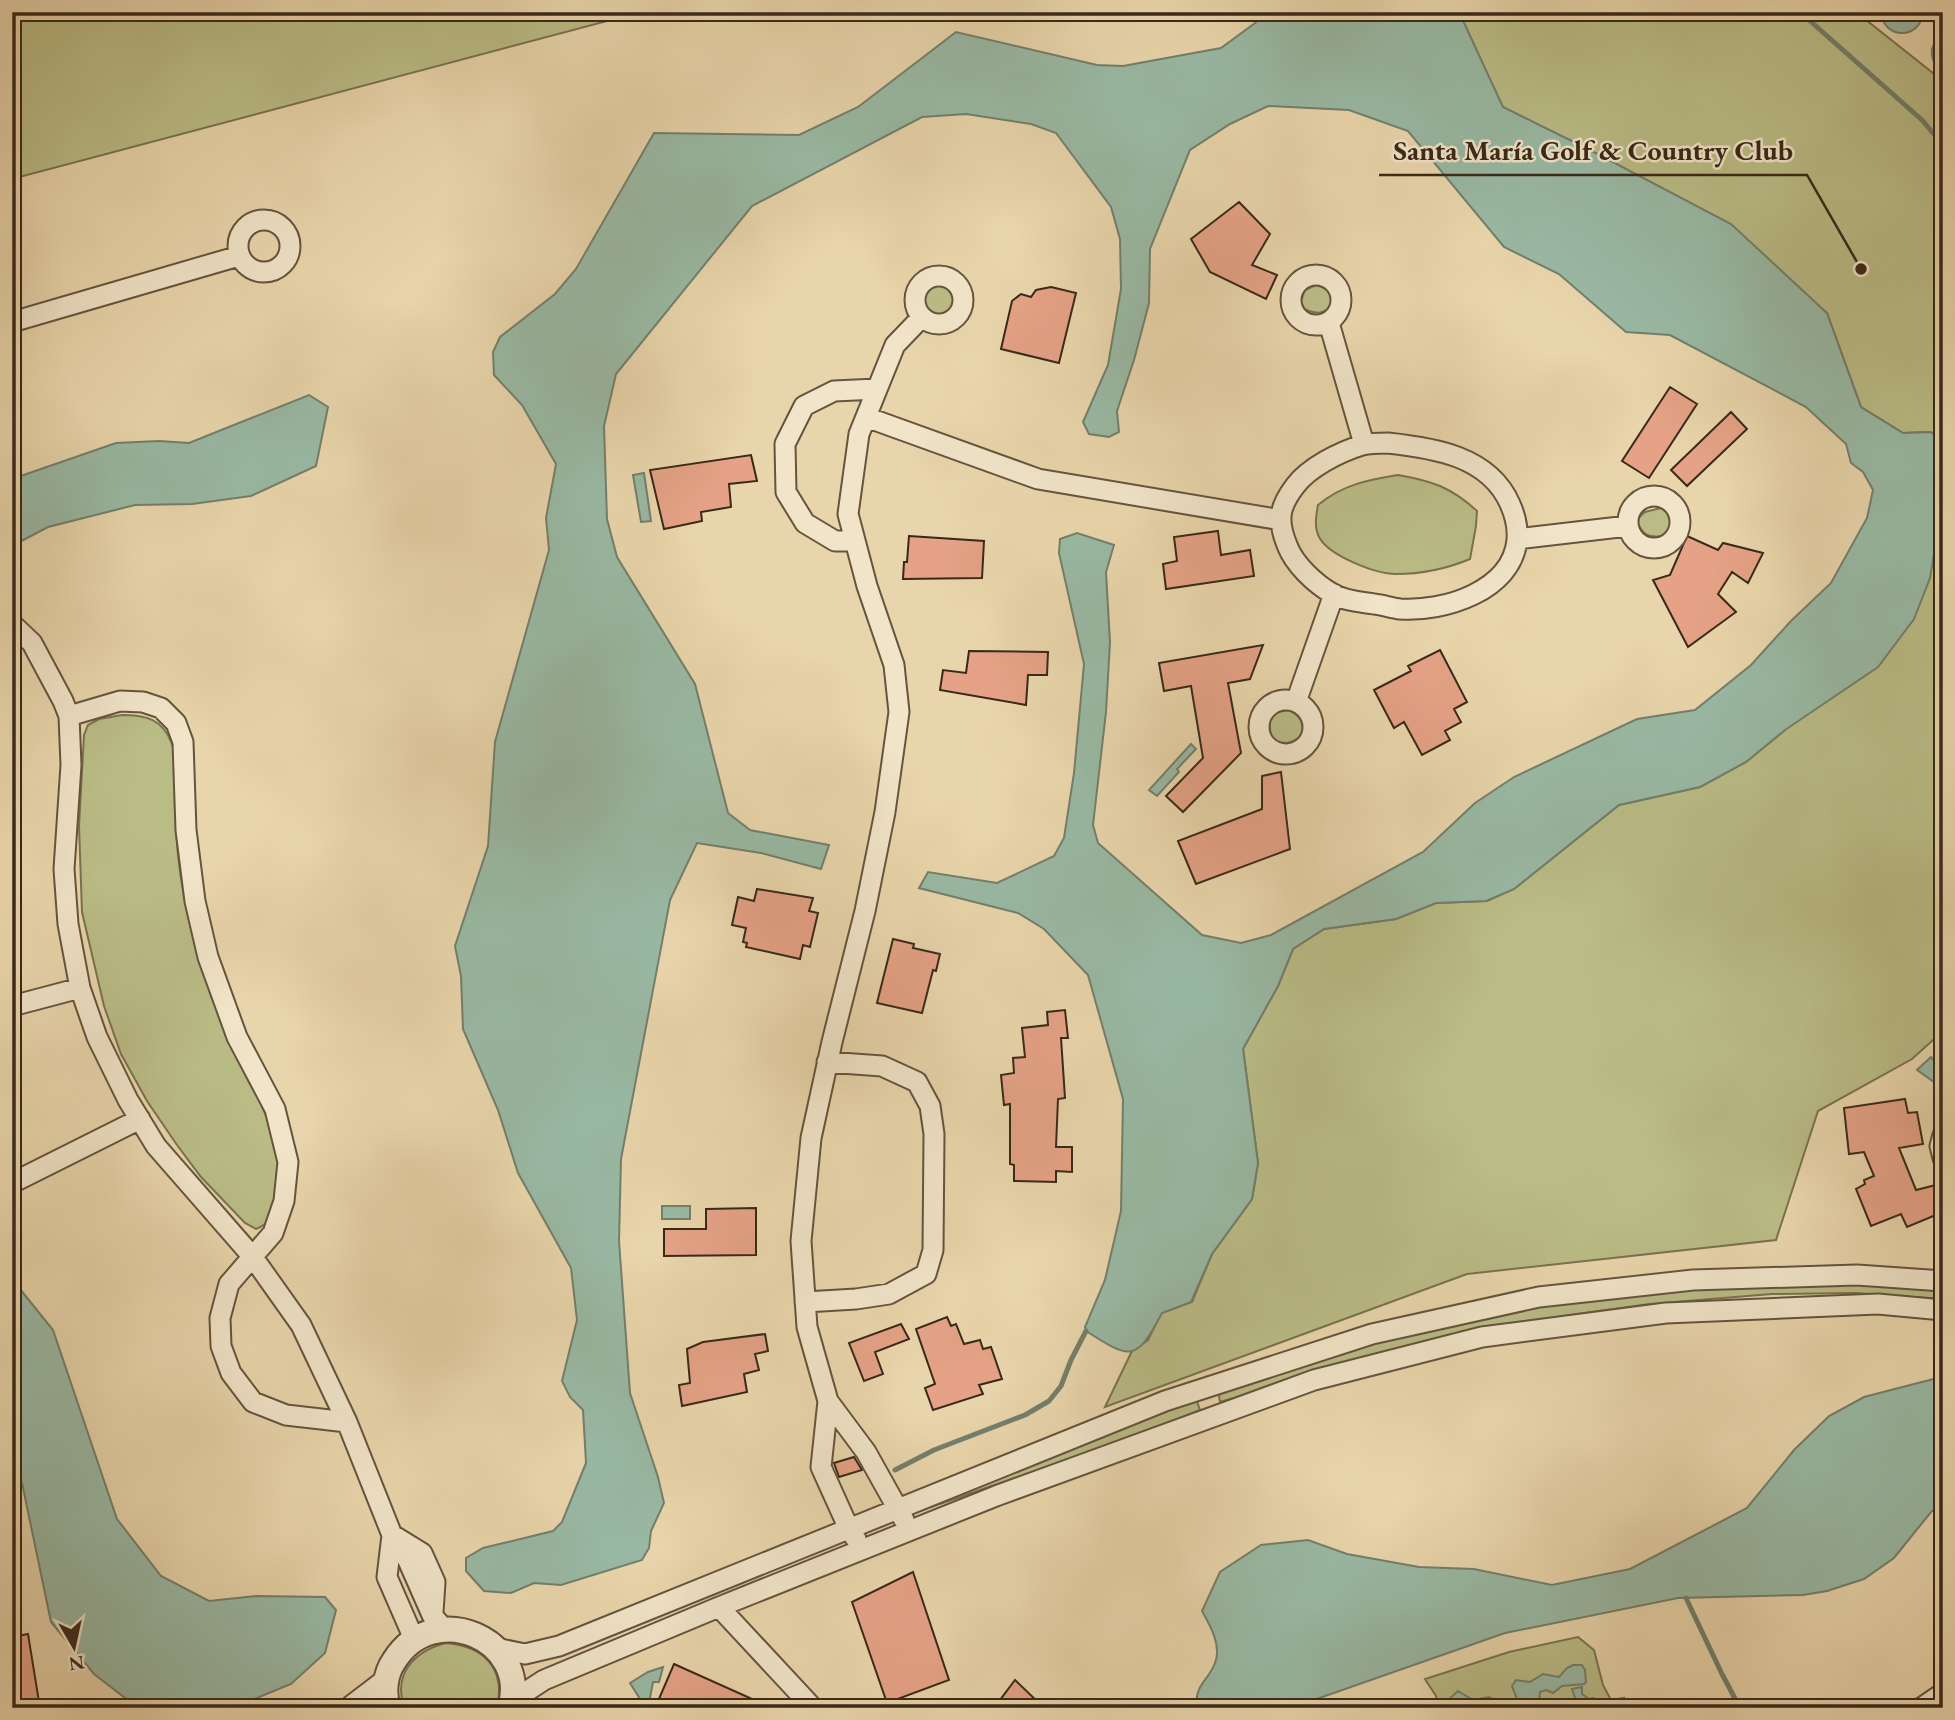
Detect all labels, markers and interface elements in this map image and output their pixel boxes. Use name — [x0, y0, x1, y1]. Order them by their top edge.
callout: Santa María Golf & Country Club — [1379, 126, 1807, 175]
text: Santa María Golf & Country Club — [1393, 132, 1793, 168]
north arrow — [38, 1612, 108, 1682]
text: N — [66, 1650, 86, 1677]

